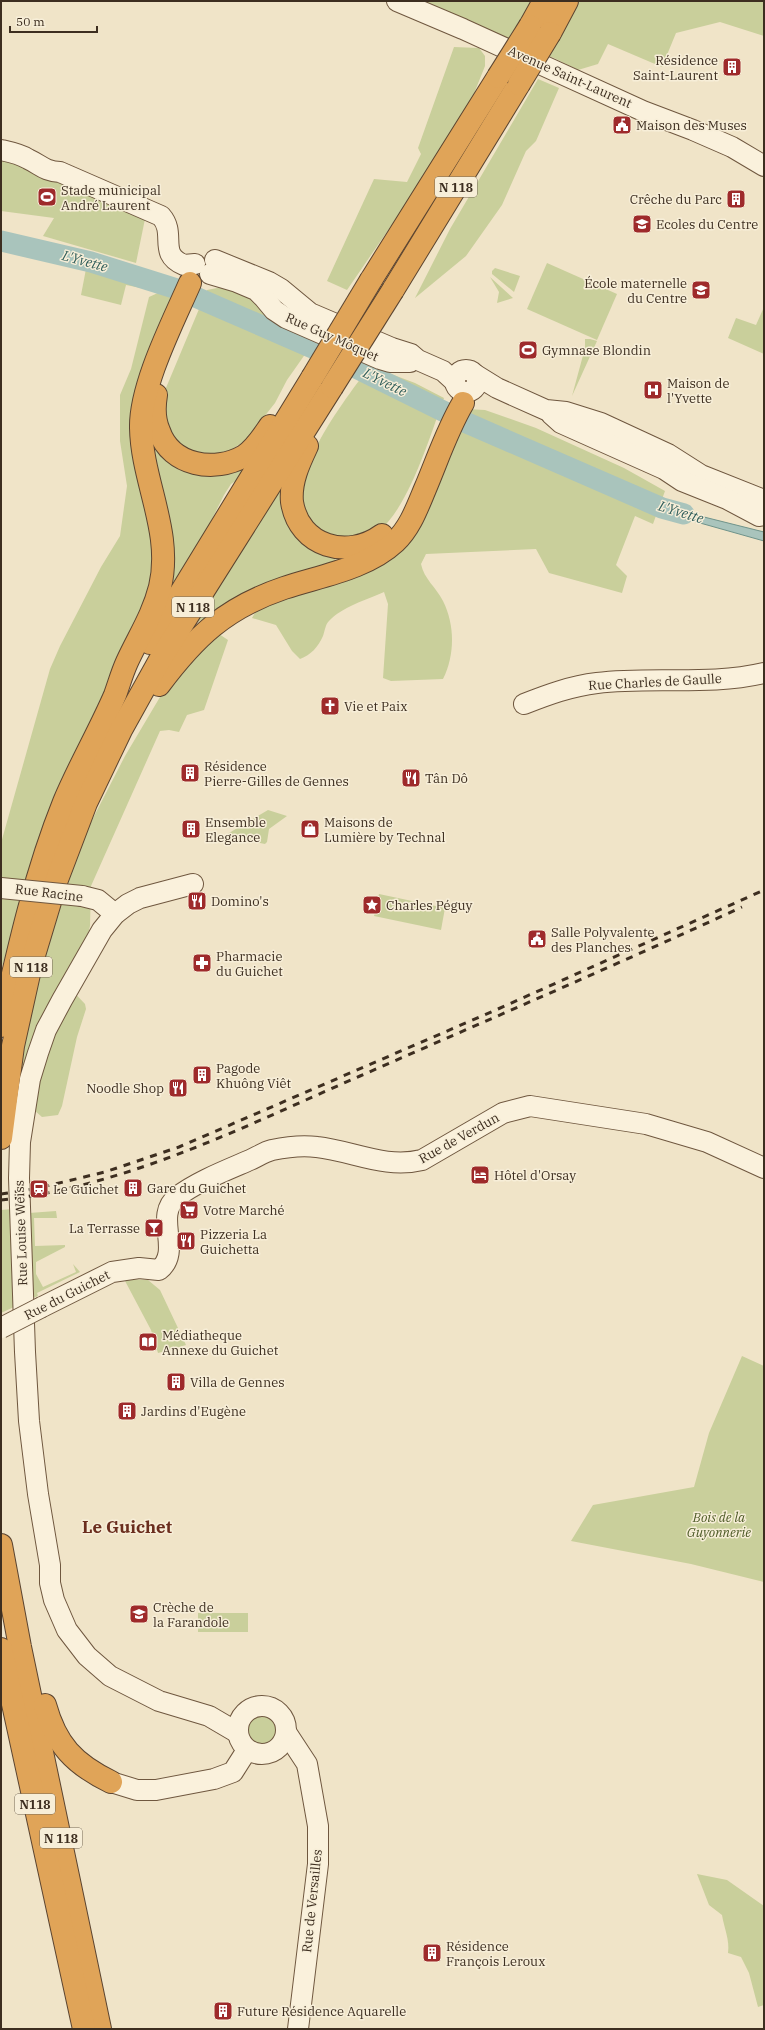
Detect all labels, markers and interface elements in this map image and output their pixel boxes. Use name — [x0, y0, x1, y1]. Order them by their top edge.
scale bar — [10, 8, 97, 34]
text: 50 m — [16, 14, 45, 29]
street label: Avenue Saint-Laurent — [505, 42, 635, 112]
place label: Résidence Saint-Laurent — [633, 52, 718, 84]
building icon: Résidence Saint-Laurent — [721, 56, 743, 78]
public building icon: Maison des Muses — [611, 114, 633, 136]
place label: Maison des Muses — [636, 117, 747, 134]
road number: N 118 — [435, 177, 477, 197]
place label: Stade municipal André Laurent — [61, 182, 161, 214]
sports icon: Stade municipal André Laurent — [36, 186, 58, 208]
building icon: Crêche du Parc — [725, 188, 747, 210]
place label: Crêche du Parc — [630, 191, 722, 208]
school or university icon: Ecoles du Centre — [631, 213, 653, 235]
place label: Ecoles du Centre — [656, 216, 758, 233]
water label: L'Yvette — [59, 246, 110, 276]
place label: École maternelle du Centre — [584, 275, 687, 307]
school or university icon: École maternelle du Centre — [690, 279, 712, 301]
street label: Rue Guy Môquet — [283, 309, 382, 365]
sports icon: Gymnase Blondin — [517, 339, 539, 361]
place label: Gymnase Blondin — [542, 342, 651, 359]
water label: L'Yvette — [359, 363, 410, 401]
place label: Maison de l'Yvette — [667, 375, 729, 407]
hospital icon: Maison de l'Yvette — [642, 379, 664, 401]
water label: L'Yvette — [655, 496, 706, 528]
road number: N 118 — [172, 597, 214, 617]
street label: Rue Charles de Gaulle — [588, 670, 722, 694]
church icon: Vie et Paix — [319, 695, 341, 717]
place label: Vie et Paix — [344, 698, 407, 715]
place label: Résidence Pierre-Gilles de Gennes — [204, 758, 349, 790]
building icon: Résidence Pierre-Gilles de Gennes — [179, 762, 201, 784]
restaurant icon: Tân Dô — [400, 767, 422, 789]
place label: Tân Dô — [425, 770, 468, 787]
place label: Ensemble Elegance — [205, 814, 266, 846]
place label: Maisons de Lumière by Technal — [324, 814, 446, 846]
building icon: Ensemble Elegance — [180, 818, 202, 840]
shop icon: Maisons de Lumière by Technal — [299, 818, 321, 840]
street label: Rue Racine — [14, 880, 84, 906]
restaurant icon: Domino's — [186, 890, 208, 912]
place label: Domino's — [211, 893, 269, 910]
place icon: Charles Péguy — [361, 894, 383, 916]
place label: Charles Péguy — [386, 897, 473, 914]
place label: Salle Polyvalente des Planches — [551, 924, 655, 956]
public building icon: Salle Polyvalente des Planches — [526, 928, 548, 950]
place label: Pharmacie du Guichet — [216, 948, 283, 980]
pharmacy icon: Pharmacie du Guichet — [191, 952, 213, 974]
road number: N 118 — [10, 957, 52, 977]
place label: Pagode Khuông Viêt — [216, 1060, 292, 1092]
building icon: Pagode Khuông Viêt — [191, 1064, 213, 1086]
restaurant icon: Noodle Shop — [167, 1077, 189, 1099]
place label: Noodle Shop — [86, 1080, 164, 1097]
street label: Rue de Verdun — [416, 1109, 502, 1167]
hotel icon: Hôtel d'Orsay — [469, 1164, 491, 1186]
place label: Hôtel d'Orsay — [494, 1167, 576, 1184]
building icon: Gare du Guichet — [122, 1177, 144, 1199]
station icon: Le Guichet — [28, 1178, 50, 1200]
street label: Rue Louise Weiss — [11, 1180, 31, 1286]
place label: Gare du Guichet — [147, 1180, 247, 1197]
place label: Le Guichet — [53, 1181, 119, 1198]
supermarket icon: Votre Marché — [178, 1199, 200, 1221]
place label: Votre Marché — [203, 1202, 285, 1219]
bar icon: La Terrasse — [143, 1217, 165, 1239]
place label: La Terrasse — [69, 1220, 140, 1237]
place label: Pizzeria La Guichetta — [200, 1226, 267, 1258]
restaurant icon: Pizzeria La Guichetta — [175, 1230, 197, 1252]
street label: Rue du Guichet — [21, 1266, 113, 1324]
place label: Médiatheque Annexe du Guichet — [162, 1327, 279, 1359]
library icon: Médiatheque Annexe du Guichet — [137, 1331, 159, 1353]
building icon: Villa de Gennes — [165, 1371, 187, 1393]
place label: Villa de Gennes — [190, 1374, 285, 1391]
building icon: Jardins d'Eugène — [116, 1400, 138, 1422]
place label: Jardins d'Eugène — [141, 1403, 246, 1420]
park label: Bois de la Guyonnerie — [687, 1509, 751, 1541]
district label: Le Guichet — [82, 1516, 173, 1538]
place label: Crèche de la Farandole — [153, 1599, 229, 1631]
school or university icon: Crèche de la Farandole — [128, 1603, 150, 1625]
road number: N118 — [15, 1794, 55, 1814]
road number: N 118 — [40, 1828, 82, 1848]
street label: Rue de Versailles — [298, 1848, 326, 1954]
place label: Résidence François Leroux — [446, 1938, 545, 1970]
building icon: Résidence François Leroux — [421, 1942, 443, 1964]
building icon: Future Résidence Aquarelle — [212, 2000, 234, 2022]
place label: Future Résidence Aquarelle — [237, 2003, 406, 2020]

